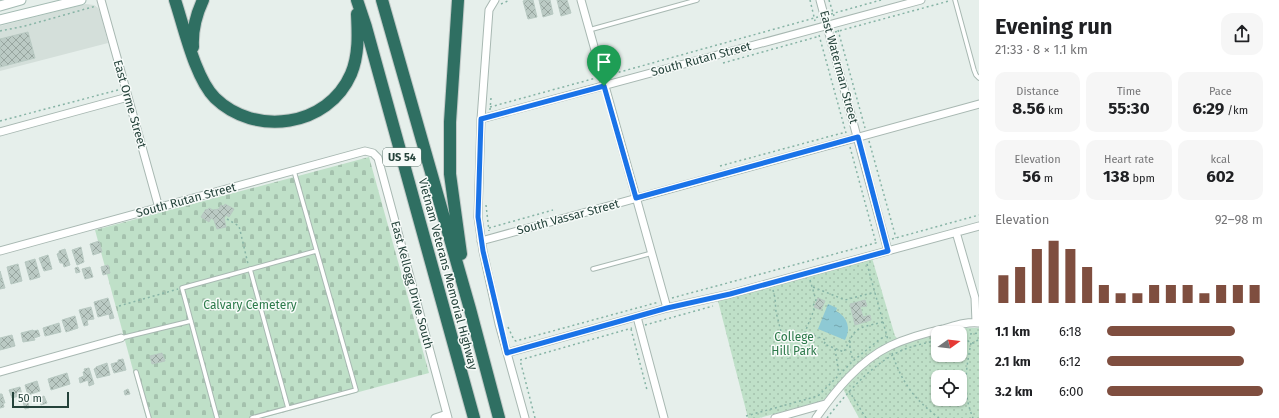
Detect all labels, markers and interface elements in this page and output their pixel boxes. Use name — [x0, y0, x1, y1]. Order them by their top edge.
street label: East Waterman Street — [817, 9, 861, 126]
text: Evening run — [995, 13, 1112, 40]
button: share — [1221, 13, 1263, 55]
street label: South Rutan Street — [650, 39, 753, 79]
text: 21:33 · 8 × 1.1 km — [995, 42, 1088, 57]
pin — [587, 45, 621, 86]
icon: arrive — [593, 51, 615, 73]
street label: East Orme Street — [111, 58, 149, 150]
text: Distance — [1016, 85, 1059, 98]
text: Time — [1117, 85, 1141, 98]
text: Pace — [1209, 85, 1232, 98]
text: 8.56 — [1012, 98, 1045, 119]
text: 55:30 — [1108, 98, 1150, 119]
text: 6:29 — [1193, 98, 1224, 119]
text: km — [1045, 104, 1063, 117]
text: /km — [1224, 104, 1248, 117]
road number: US 54 — [383, 148, 421, 166]
text: Elevation — [1015, 153, 1061, 166]
text: Heart rate — [1104, 153, 1154, 166]
text: kcal — [1210, 153, 1230, 166]
text: 56 — [1022, 166, 1041, 187]
text: 138 — [1103, 166, 1130, 187]
text: 602 — [1206, 166, 1234, 187]
text: m — [1041, 172, 1053, 185]
text: bpm — [1130, 172, 1155, 185]
street label: Vietnam Veterans Memorial Highway — [416, 177, 480, 371]
street label: South Rutan Street — [135, 180, 238, 220]
street label: South Vassar Street — [515, 196, 621, 237]
text: Elevation — [995, 212, 1049, 227]
text: 92–98 m — [1215, 212, 1263, 227]
street label: East Kellogg Drive South — [388, 219, 436, 351]
park label: Calvary Cemetery — [203, 298, 297, 312]
text: 1.1 km — [995, 324, 1030, 339]
text: 6:18 — [1059, 324, 1081, 339]
north arrow — [931, 326, 967, 362]
map controls — [931, 326, 967, 406]
park label: College Hill Park — [771, 330, 818, 358]
text: 2.1 km — [995, 354, 1031, 369]
text: 6:12 — [1059, 354, 1081, 369]
button: locate — [931, 370, 967, 406]
text: 3.2 km — [995, 384, 1033, 399]
text: 6:00 — [1059, 384, 1084, 399]
scale bar — [12, 390, 69, 409]
text: 50 m — [18, 392, 42, 405]

